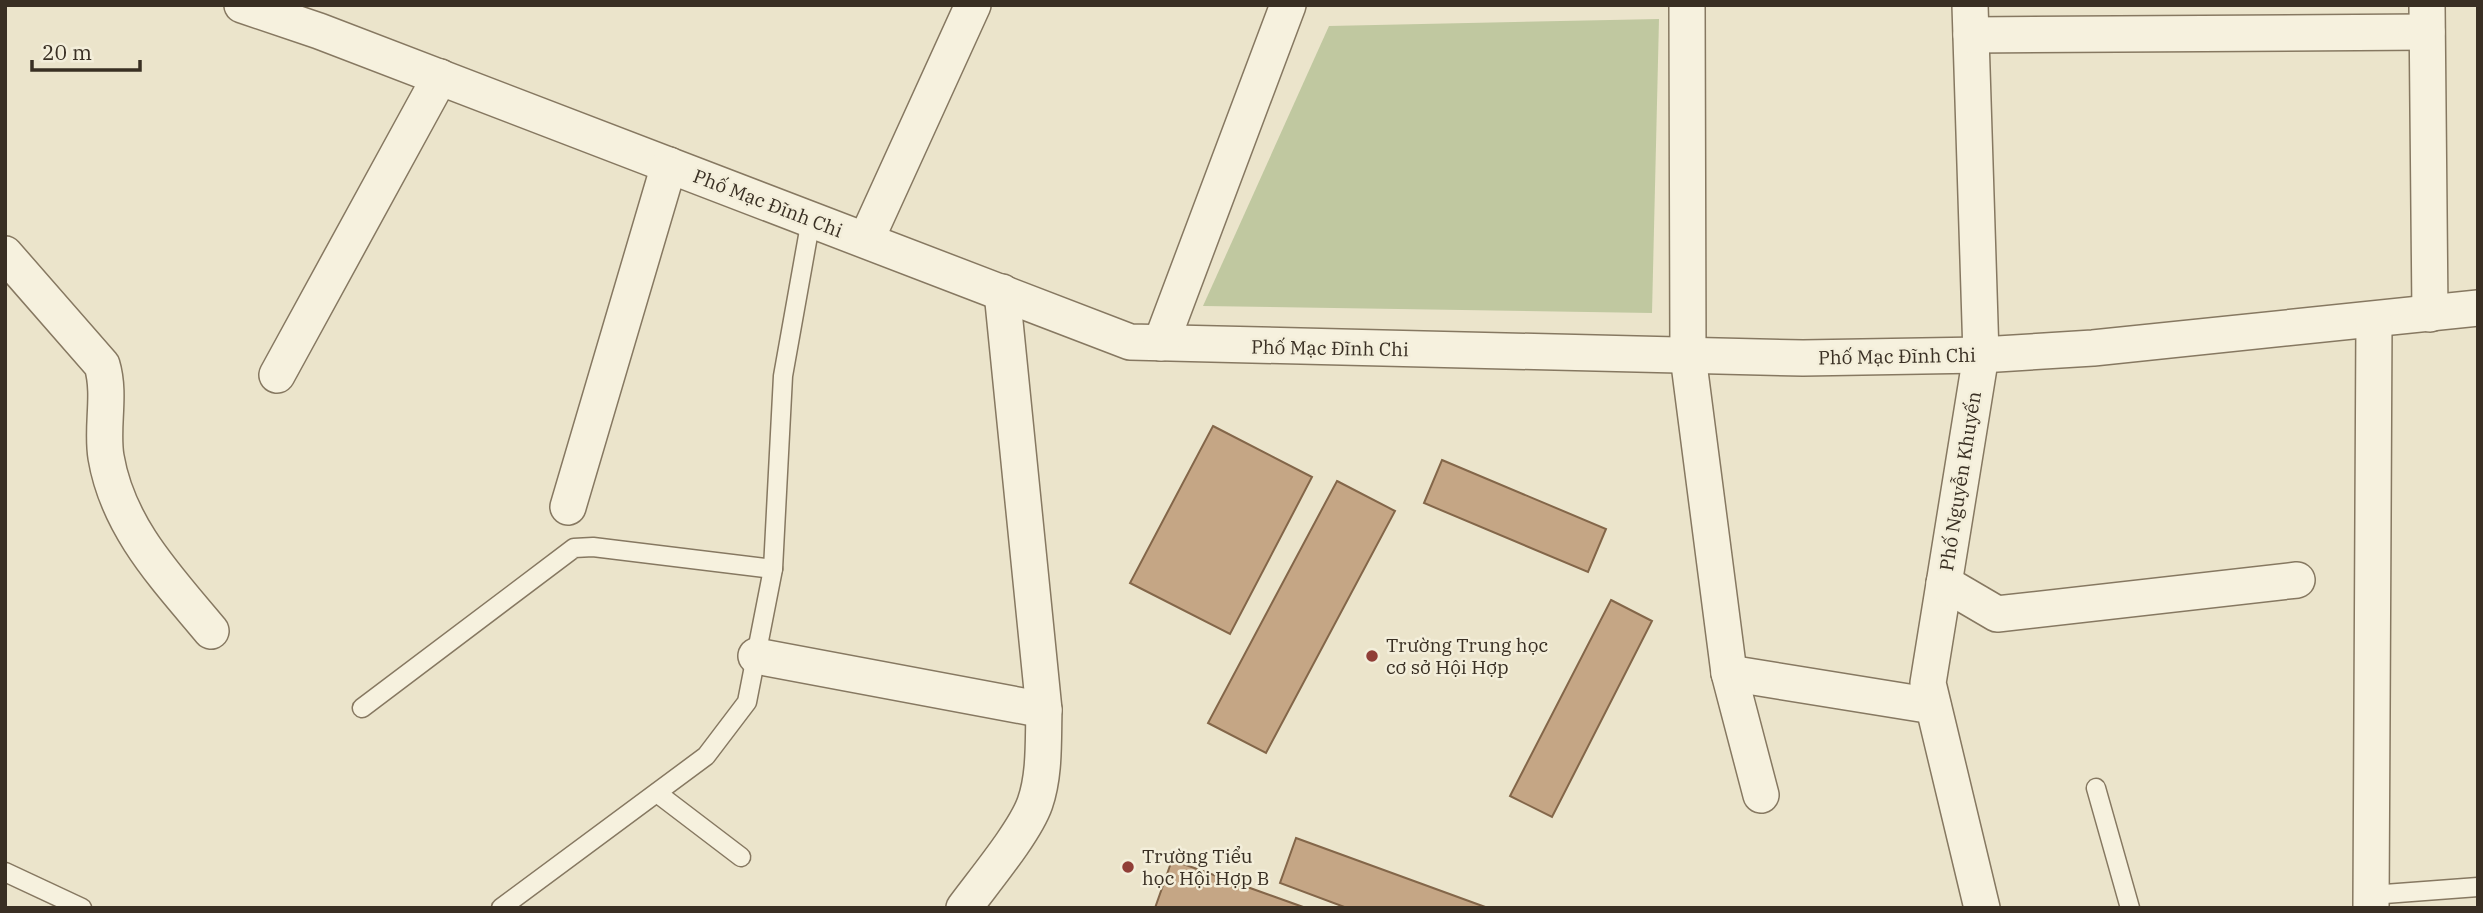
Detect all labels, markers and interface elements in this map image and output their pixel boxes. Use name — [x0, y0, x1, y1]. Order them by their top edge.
scale bar — [32, 28, 140, 72]
text: 20 m — [42, 38, 92, 66]
street label: Phố Mạc Đĩnh Chi — [690, 163, 846, 243]
street label: Phố Mạc Đĩnh Chi — [1251, 335, 1409, 361]
street label: Phố Mạc Đĩnh Chi — [1818, 343, 1976, 369]
street label: Phố Nguyễn Khuyến — [1934, 389, 1986, 573]
place label: Trường Trung học cơ sở Hội Hợp — [1386, 633, 1549, 679]
marker: Trường Trung học cơ sở Hội Hợp — [1364, 648, 1380, 664]
place label: Trường Tiểu học Hội Hợp B — [1142, 844, 1270, 890]
marker: Trường Tiểu học Hội Hợp B — [1120, 859, 1136, 875]

